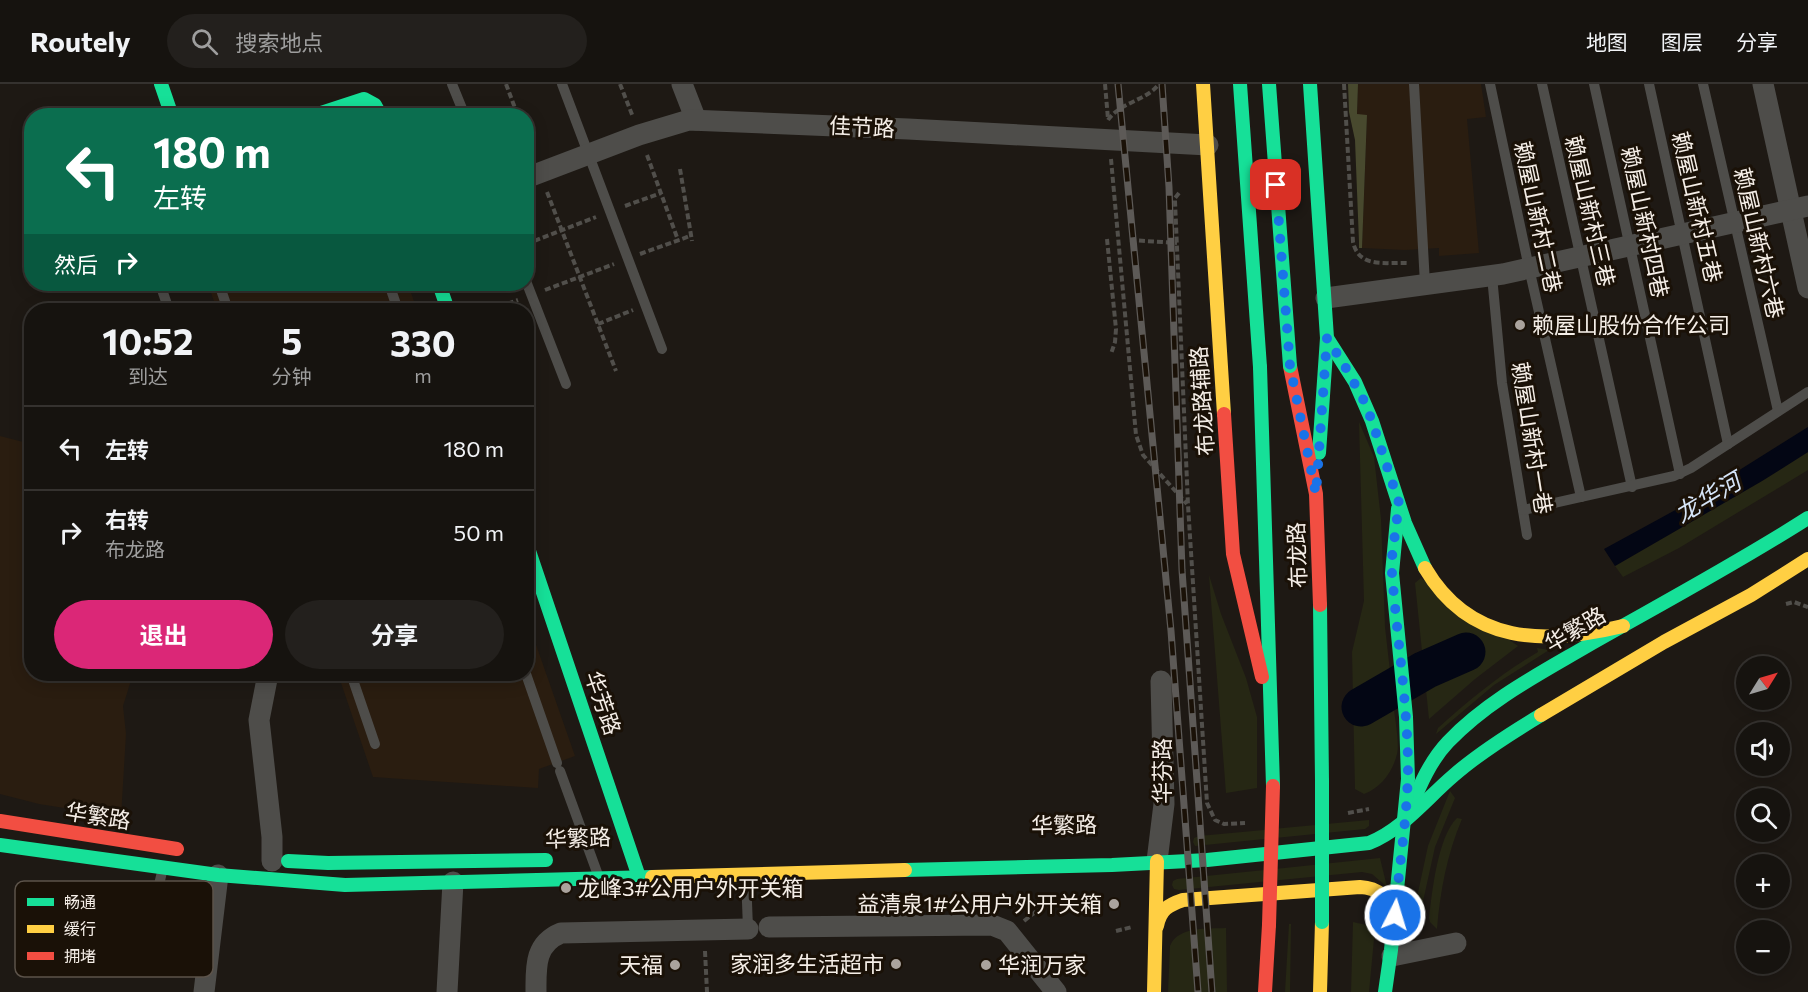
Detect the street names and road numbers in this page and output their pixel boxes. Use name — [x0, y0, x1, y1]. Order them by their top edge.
street label: 佳节路 — [828, 111, 896, 142]
street label: 赖屋山新村五巷 — [1667, 129, 1728, 285]
street label: 赖屋山新村三巷 — [1560, 133, 1621, 289]
street label: 赖屋山新村二巷 — [1509, 139, 1568, 295]
street label: 赖屋山新村四巷 — [1616, 144, 1675, 300]
street label: 赖屋山新村六巷 — [1729, 165, 1790, 321]
street label: 布龙路辅路 — [1184, 345, 1219, 457]
street label: 赖屋山新村一巷 — [1507, 360, 1558, 516]
street label: 布龙路 — [1282, 522, 1311, 588]
street label: 华繁路 — [1539, 600, 1610, 657]
street label: 华芳路 — [580, 667, 627, 738]
street label: 华芬路 — [1148, 738, 1175, 804]
street label: 华繁路 — [63, 797, 133, 834]
street label: 华繁路 — [1031, 810, 1097, 839]
street label: 华繁路 — [545, 823, 611, 852]

